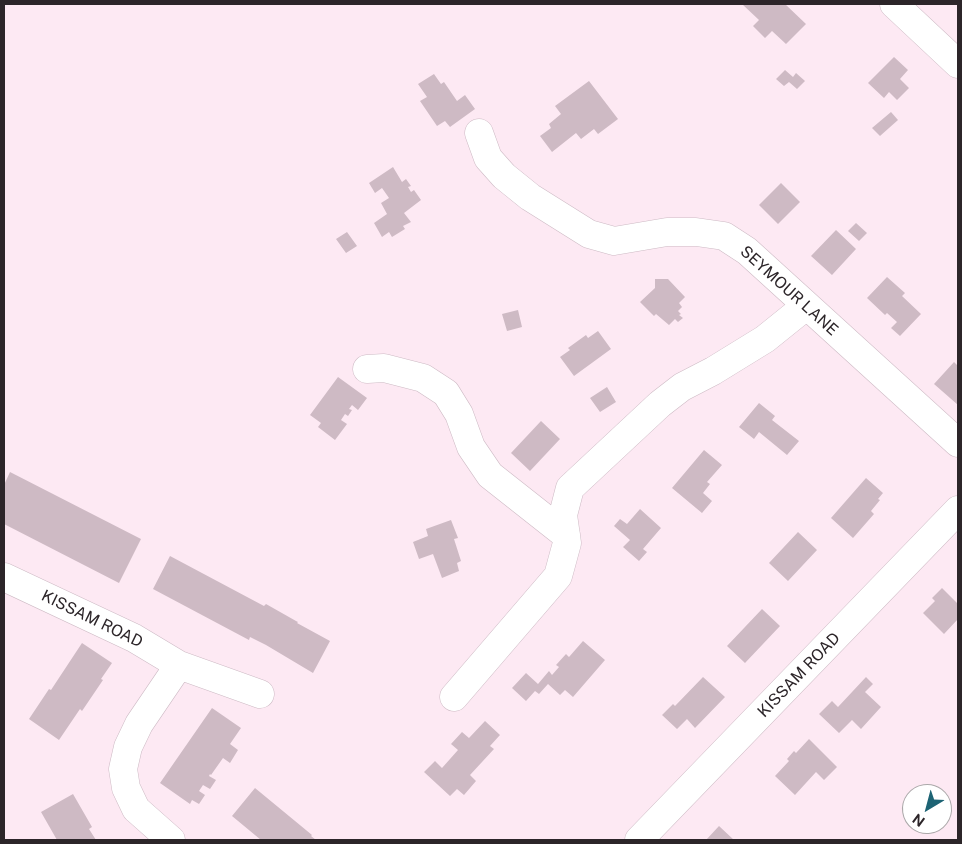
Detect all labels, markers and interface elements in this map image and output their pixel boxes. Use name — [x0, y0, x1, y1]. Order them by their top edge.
street label: SEYMOUR LANE — [736, 242, 842, 340]
street label: KISSAM ROAD — [38, 586, 146, 652]
street label: KISSAM ROAD — [754, 629, 844, 721]
north arrow — [902, 784, 952, 834]
text: N — [909, 811, 928, 830]

